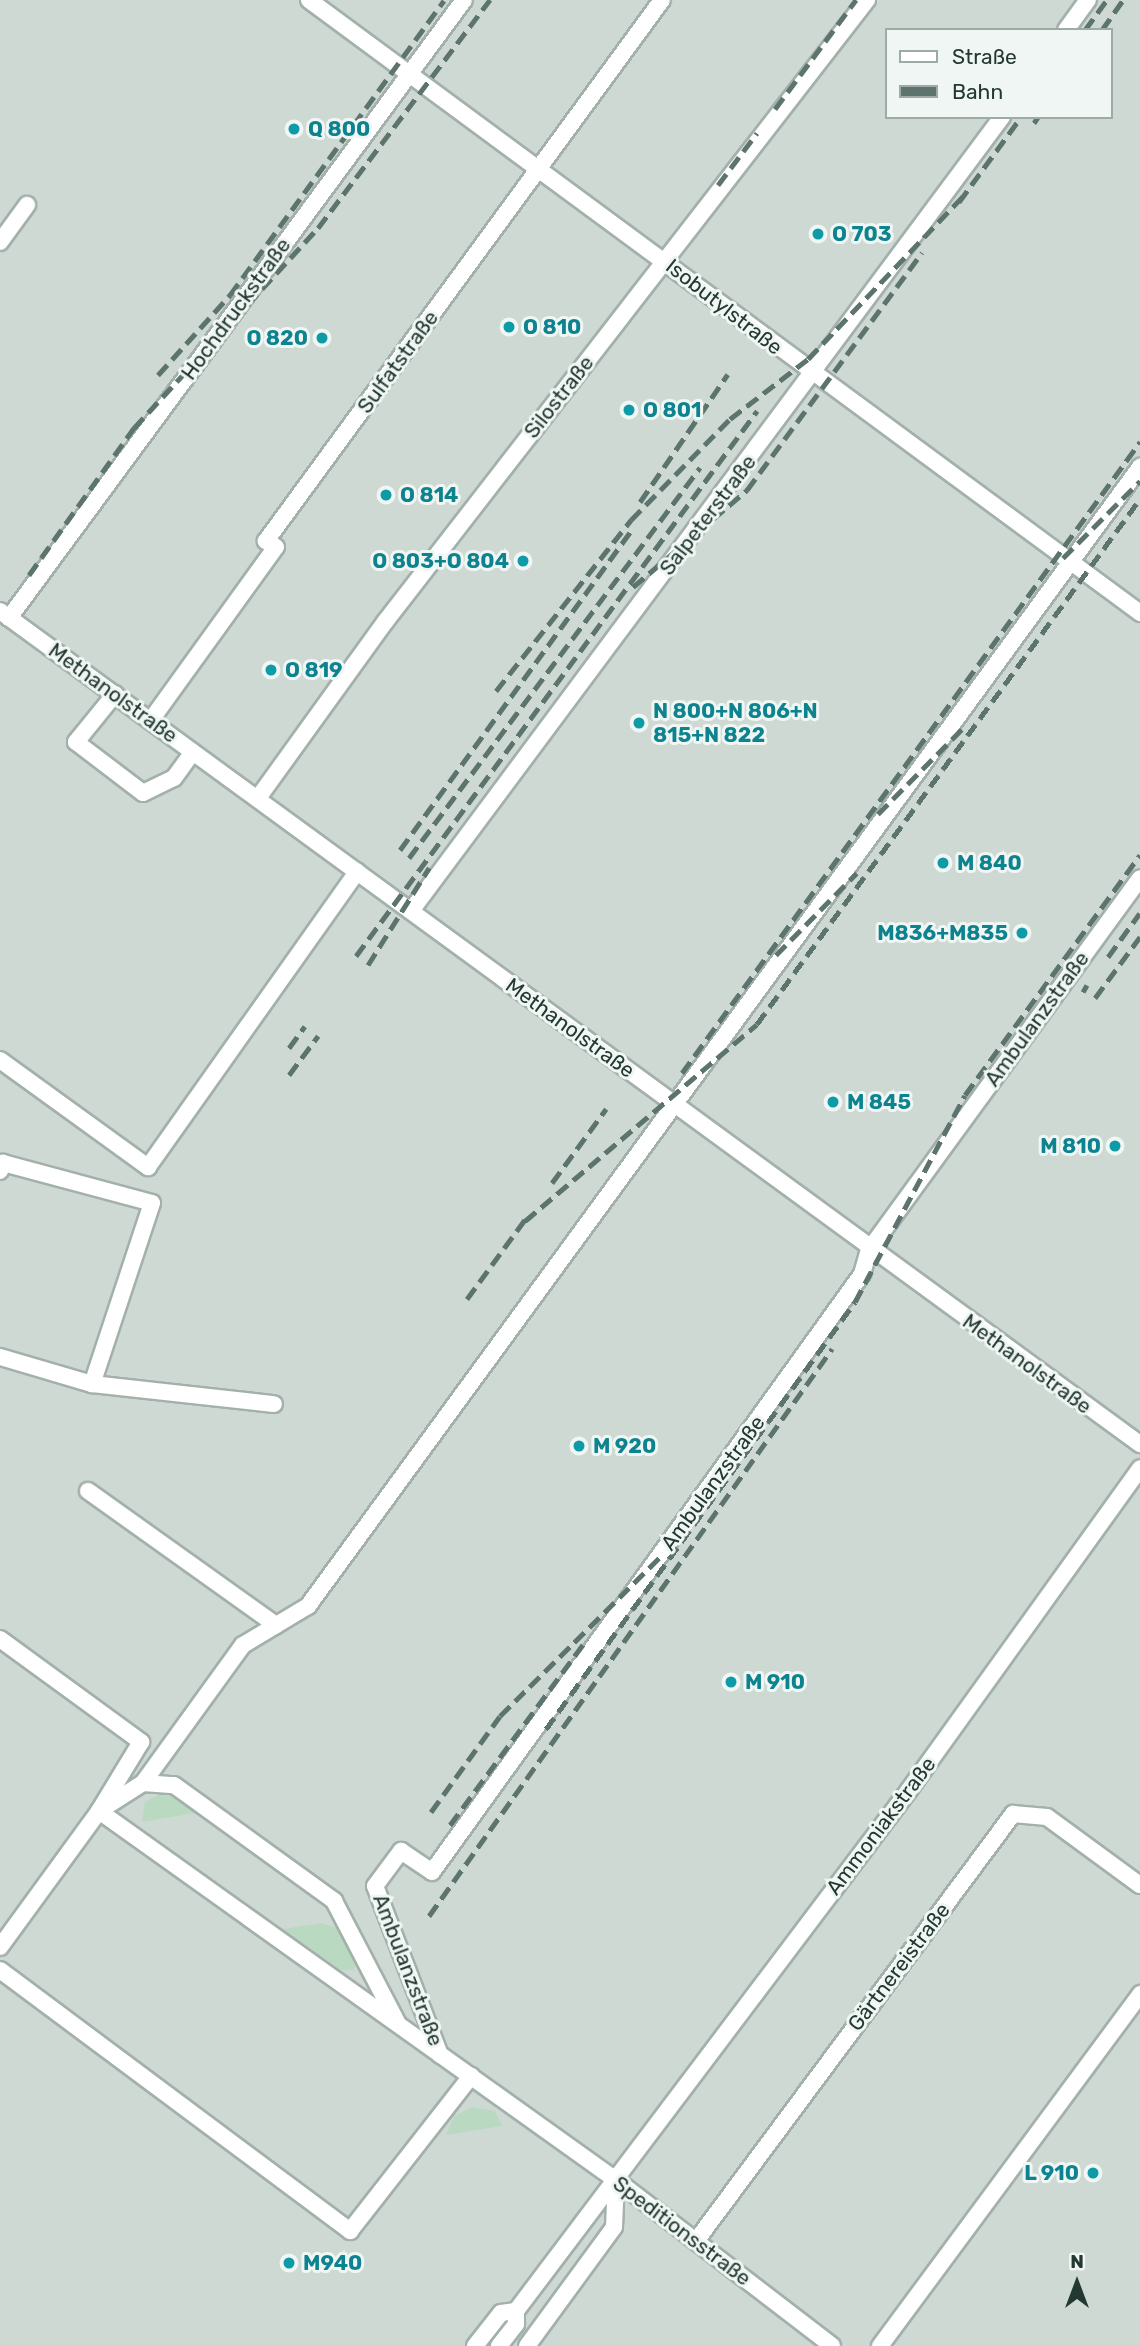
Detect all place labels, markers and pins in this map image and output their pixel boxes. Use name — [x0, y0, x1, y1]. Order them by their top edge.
place label: Q 800 — [308, 116, 370, 142]
marker: Q 800 — [286, 121, 302, 137]
place label: O 703 — [832, 221, 892, 247]
marker: O 703 — [810, 226, 826, 242]
place label: O 810 — [523, 314, 581, 340]
marker: O 810 — [501, 319, 517, 335]
place label: O 820 — [246, 325, 308, 351]
marker: O 820 — [314, 330, 330, 346]
place label: O 801 — [643, 397, 701, 423]
marker: O 801 — [621, 402, 637, 418]
place label: O 814 — [400, 482, 458, 508]
marker: O 814 — [378, 487, 394, 503]
place label: O 803+O 804 — [372, 548, 509, 574]
marker: O 803+O 804 — [515, 553, 531, 569]
place label: O 819 — [285, 657, 343, 683]
marker: O 819 — [263, 662, 279, 678]
place label: N 800+N 806+N 815+N 822 — [653, 698, 818, 748]
marker: N 800+N 806+N 815+N 822 — [631, 715, 647, 731]
place label: M 840 — [957, 850, 1022, 876]
marker: M 840 — [935, 855, 951, 871]
place label: M836+M835 — [877, 920, 1008, 946]
marker: M836+M835 — [1014, 925, 1030, 941]
place label: M 845 — [847, 1089, 911, 1115]
marker: M 845 — [825, 1094, 841, 1110]
place label: M 810 — [1040, 1133, 1101, 1159]
marker: M 810 — [1107, 1138, 1123, 1154]
place label: M 920 — [593, 1433, 656, 1459]
marker: M 920 — [571, 1438, 587, 1454]
place label: M 910 — [745, 1669, 805, 1695]
marker: M 910 — [723, 1674, 739, 1690]
place label: L 910 — [1024, 2160, 1079, 2186]
marker: L 910 — [1085, 2165, 1101, 2181]
place label: M940 — [303, 2250, 362, 2276]
marker: M940 — [281, 2255, 297, 2271]

